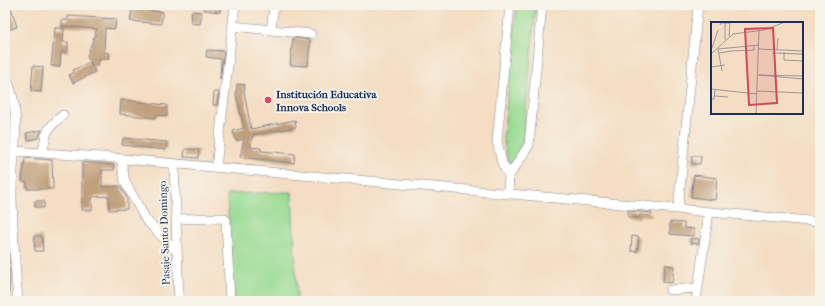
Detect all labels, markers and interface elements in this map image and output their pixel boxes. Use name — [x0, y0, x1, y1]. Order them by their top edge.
inset map — [711, 22, 803, 114]
place label: Institución Educativa Innova Schools — [276, 88, 377, 114]
marker: Institución Educativa Innova Schools — [263, 95, 273, 105]
street label: Pasaje Santo Domingo — [156, 180, 173, 285]

